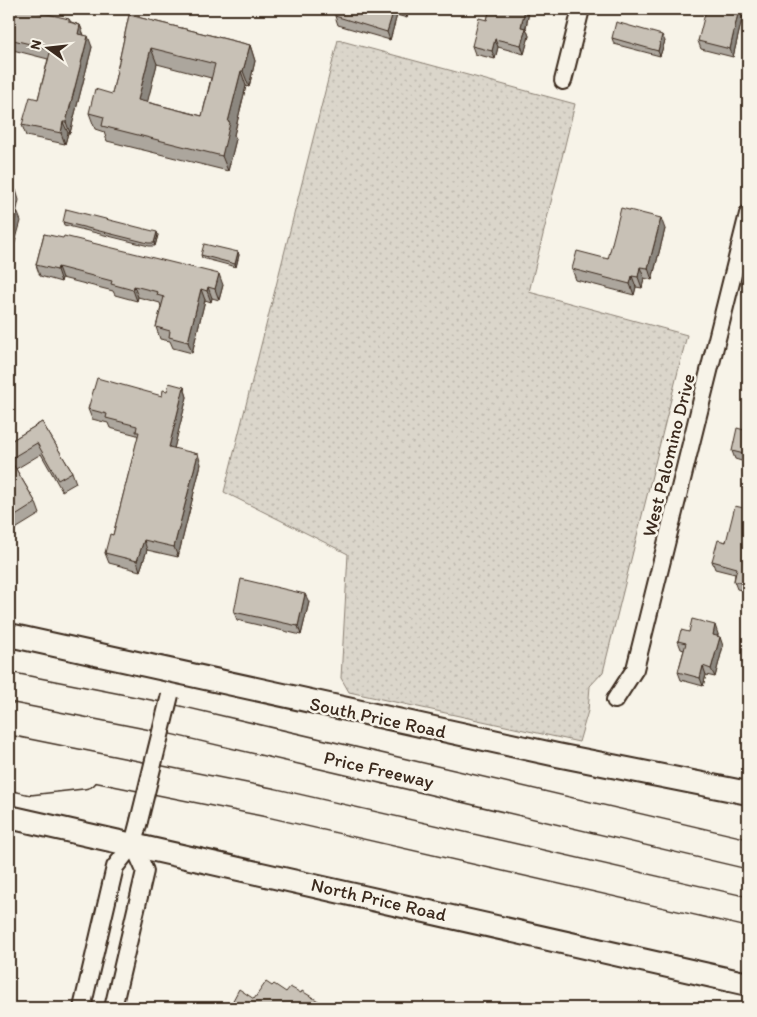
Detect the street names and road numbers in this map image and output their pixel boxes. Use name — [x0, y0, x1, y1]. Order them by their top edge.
street label: West Palomino Drive — [637, 371, 700, 539]
street label: South Price Road — [308, 692, 448, 743]
street label: Price Freeway — [322, 746, 436, 793]
street label: North Price Road — [309, 873, 450, 926]

